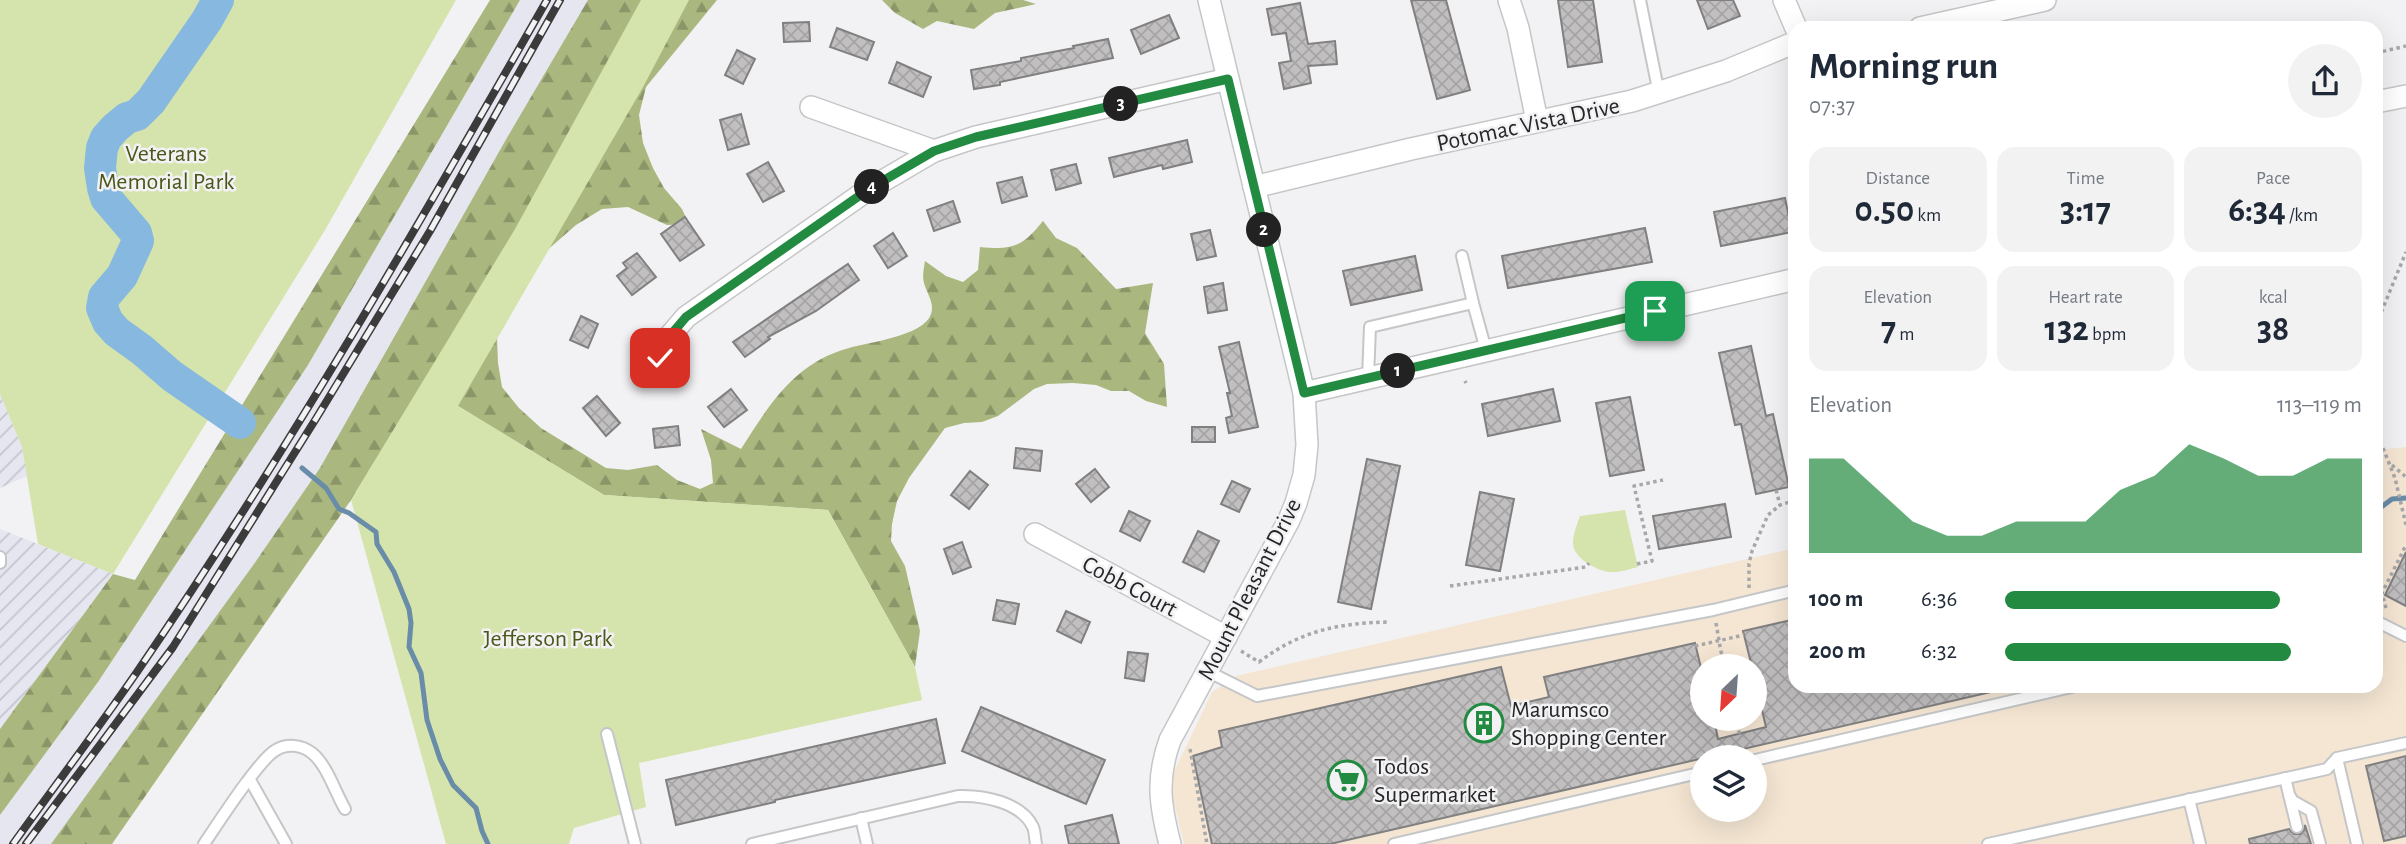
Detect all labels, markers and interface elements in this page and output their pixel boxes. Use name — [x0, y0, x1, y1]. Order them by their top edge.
button: share — [2288, 44, 2362, 118]
text: Morning run — [1809, 48, 1998, 86]
pin: 3 — [1104, 86, 1138, 122]
text: 3 — [1116, 94, 1125, 113]
street label: Potomac Vista Drive — [1435, 94, 1622, 156]
text: 07:37 — [1809, 95, 1855, 118]
park label: Veterans Memorial Park — [98, 142, 234, 194]
text: Distance — [1866, 169, 1930, 188]
text: Time — [2067, 169, 2104, 188]
text: Pace — [2256, 169, 2290, 188]
pin: 4 — [854, 170, 890, 204]
text: 4 — [867, 177, 876, 196]
text: 0.50 — [1855, 193, 1914, 228]
text: 3:17 — [2060, 193, 2111, 228]
text: 6:34 — [2228, 193, 2286, 228]
text: km — [1914, 206, 1941, 225]
text: /km — [2286, 206, 2318, 225]
pin: 2 — [1246, 212, 1282, 247]
text: 2 — [1259, 220, 1268, 239]
pin — [1625, 281, 1685, 341]
text: Elevation — [1863, 288, 1932, 307]
text: Heart rate — [2048, 288, 2123, 307]
text: kcal — [2259, 288, 2288, 307]
icon: arrive — [1636, 292, 1674, 330]
text: 7 — [1881, 312, 1896, 347]
text: 132 — [2045, 312, 2089, 347]
text: 38 — [2257, 312, 2289, 347]
text: m — [1896, 325, 1915, 344]
text: bpm — [2089, 325, 2126, 344]
pin — [630, 328, 690, 388]
icon: check — [641, 339, 679, 377]
pin: 1 — [1380, 354, 1416, 388]
text: 1 — [1394, 361, 1401, 380]
text: Elevation — [1809, 394, 1892, 417]
text: 113–119 m — [2277, 394, 2362, 417]
street label: Mount Pleasant Drive — [1194, 495, 1306, 684]
street label: Cobb Court — [1078, 552, 1181, 622]
text: 100 m — [1809, 588, 1863, 611]
text: 6:36 — [1921, 588, 1957, 611]
park label: Jefferson Park — [483, 627, 613, 651]
text: 200 m — [1809, 640, 1866, 663]
text: 6:32 — [1921, 640, 1957, 663]
north arrow — [1690, 654, 1768, 732]
map controls — [1690, 654, 1767, 822]
place label: Marumsco Shopping Center — [1511, 698, 1666, 750]
building icon: Marumsco Shopping Center — [1463, 702, 1505, 744]
button: layers — [1690, 745, 1767, 822]
place label: Todos Supermarket — [1374, 755, 1496, 807]
supermarket icon: Todos Supermarket — [1326, 759, 1368, 801]

